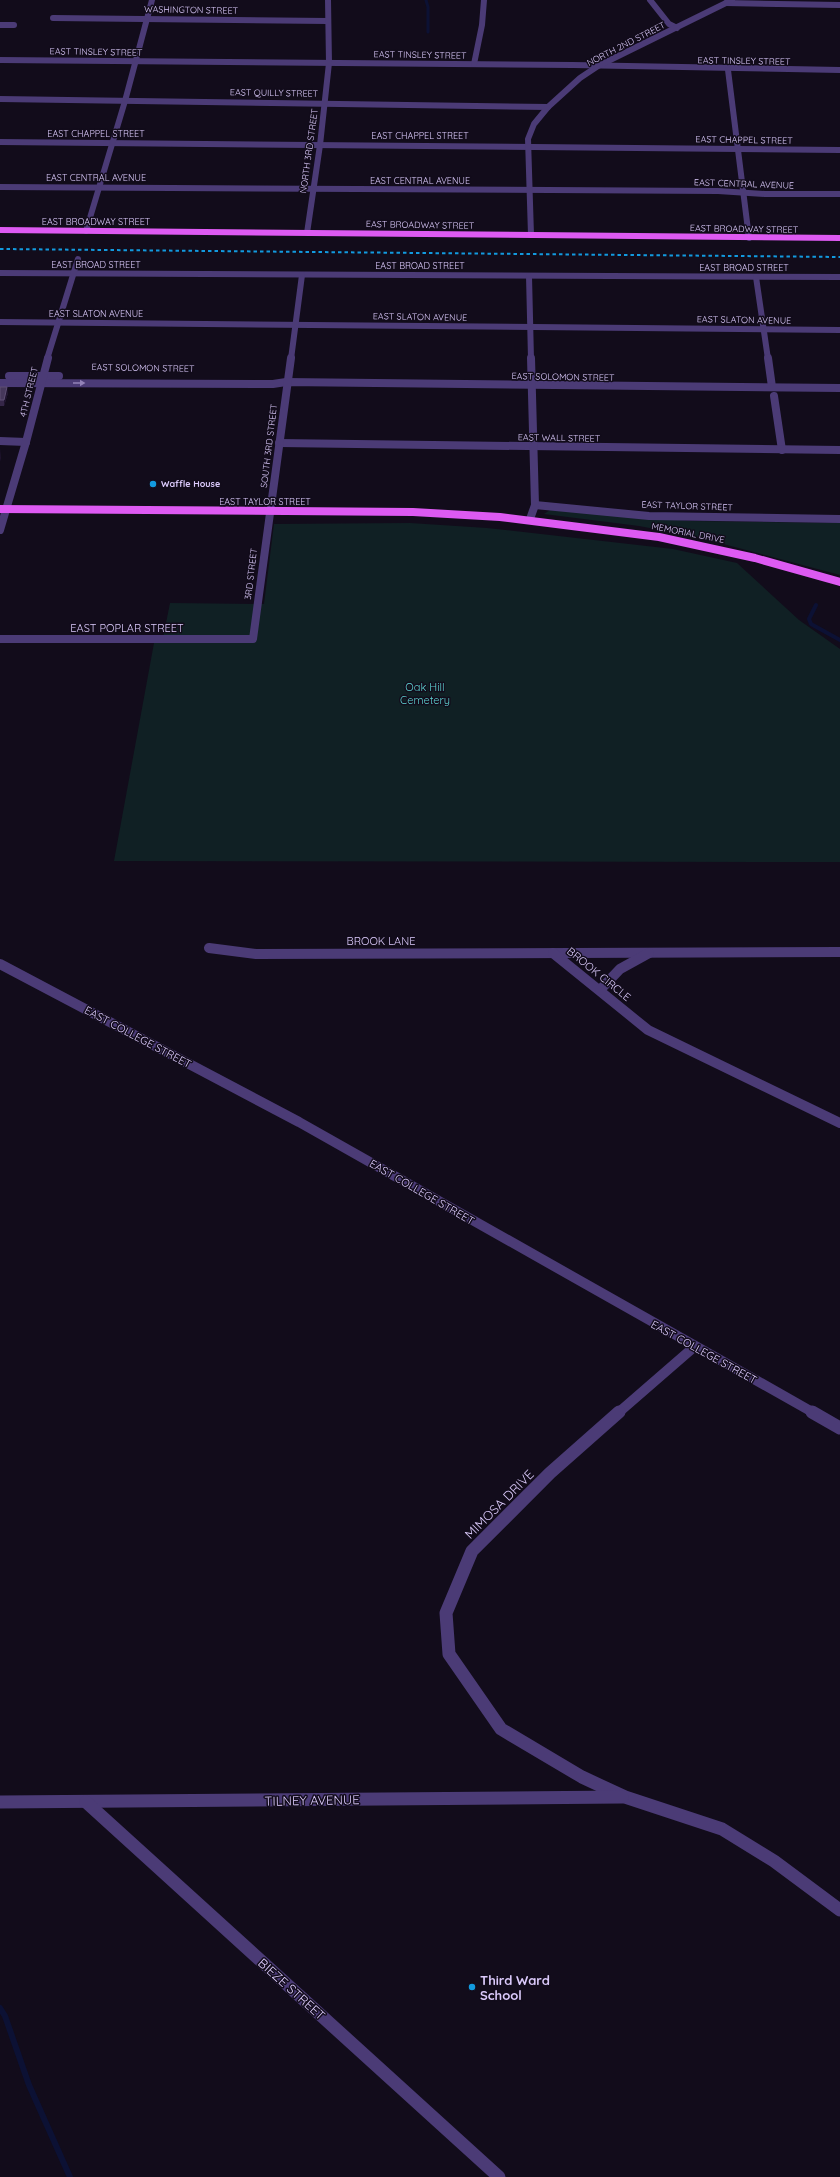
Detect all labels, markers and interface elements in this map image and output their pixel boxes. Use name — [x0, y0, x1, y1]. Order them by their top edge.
street label: WASHINGTON STREET — [144, 3, 239, 16]
street label: NORTH 2ND STREET — [585, 19, 667, 68]
street label: EAST TINSLEY STREET — [50, 45, 143, 58]
street label: EAST TINSLEY STREET — [374, 48, 467, 61]
street label: EAST TINSLEY STREET — [698, 54, 791, 67]
street label: EAST QUILLY STREET — [230, 86, 319, 99]
street label: NORTH 3RD STREET — [297, 107, 320, 194]
street label: EAST CHAPPEL STREET — [47, 128, 145, 139]
street label: EAST CHAPPEL STREET — [371, 130, 469, 141]
street label: EAST CHAPPEL STREET — [695, 133, 793, 146]
street label: EAST CENTRAL AVENUE — [46, 172, 146, 183]
street label: EAST CENTRAL AVENUE — [370, 175, 470, 186]
street label: EAST CENTRAL AVENUE — [694, 176, 794, 191]
street label: EAST BROADWAY STREET — [42, 216, 151, 227]
street label: EAST BROADWAY STREET — [366, 218, 475, 231]
street label: EAST BROADWAY STREET — [690, 222, 799, 235]
street label: EAST BROAD STREET — [51, 259, 141, 270]
street label: EAST BROAD STREET — [375, 260, 465, 271]
street label: EAST BROAD STREET — [699, 262, 789, 273]
street label: EAST SLATON AVENUE — [49, 308, 143, 319]
street label: EAST SLATON AVENUE — [373, 310, 467, 323]
street label: EAST SLATON AVENUE — [697, 313, 791, 326]
street label: EAST SOLOMON STREET — [91, 361, 195, 374]
street label: 4TH STREET — [17, 365, 40, 418]
street label: EAST SOLOMON STREET — [511, 370, 615, 383]
one-way arrow — [73, 380, 86, 386]
street label: SOUTH 3RD STREET — [258, 403, 279, 489]
street label: EAST WALL STREET — [518, 431, 601, 444]
place label: Waffle House — [161, 478, 220, 489]
marker: Waffle House — [148, 479, 158, 489]
street label: EAST TAYLOR STREET — [219, 496, 311, 507]
street label: EAST TAYLOR STREET — [641, 498, 734, 513]
street label: MEMORIAL DRIVE — [651, 520, 726, 545]
street label: 3RD STREET — [242, 547, 259, 600]
street label: EAST POPLAR STREET — [70, 621, 184, 635]
park label: Oak Hill Cemetery — [400, 680, 450, 707]
street label: BROOK LANE — [347, 934, 415, 948]
street label: BROOK CIRCLE — [564, 944, 634, 1004]
street label: EAST COLLEGE STREET — [82, 1003, 194, 1071]
street label: EAST COLLEGE STREET — [367, 1156, 477, 1228]
street label: EAST COLLEGE STREET — [649, 1317, 760, 1387]
street label: MIMOSA DRIVE — [461, 1466, 537, 1542]
street label: TILNEY AVENUE — [264, 1791, 360, 1809]
street label: BIEZE STREET — [255, 1955, 329, 2023]
place label: Third Ward School — [480, 1972, 550, 2003]
marker: Third Ward School — [467, 1982, 477, 1992]

